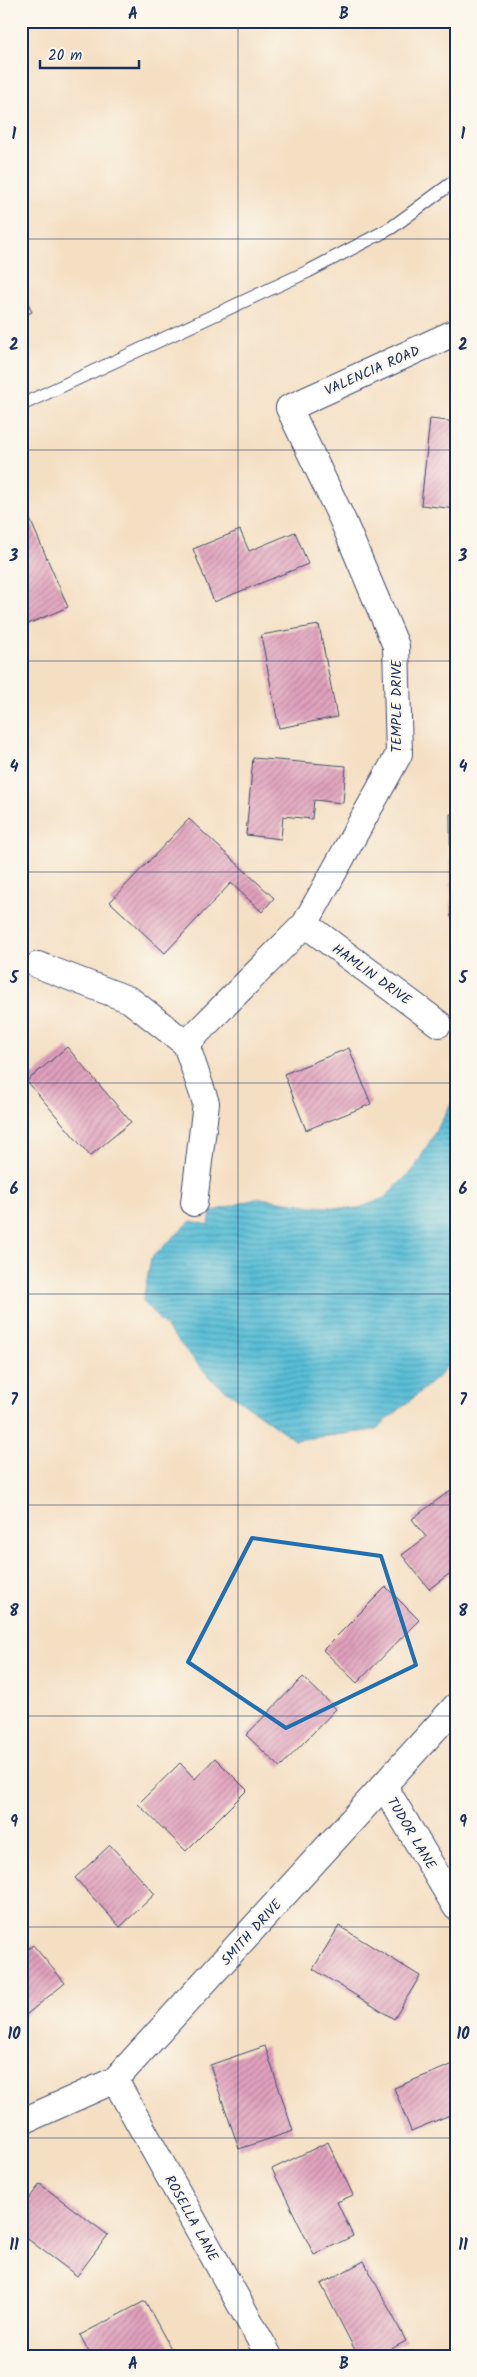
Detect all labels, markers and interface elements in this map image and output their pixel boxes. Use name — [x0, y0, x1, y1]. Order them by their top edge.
text: A — [128, 2, 138, 27]
text: B — [339, 2, 349, 27]
scale bar — [40, 38, 139, 70]
text: 20 m — [48, 44, 82, 68]
text: 1 — [12, 122, 17, 147]
text: 1 — [461, 122, 466, 147]
text: 2 — [9, 333, 19, 358]
text: 2 — [458, 333, 468, 358]
street label: VALENCIA ROAD — [321, 340, 424, 402]
text: 3 — [9, 544, 19, 569]
text: 3 — [458, 544, 468, 569]
street label: TEMPLE DRIVE — [386, 659, 408, 752]
text: 4 — [10, 755, 19, 780]
text: 4 — [459, 755, 468, 780]
street label: HAMLIN DRIVE — [327, 939, 416, 1012]
text: 5 — [9, 966, 20, 991]
text: 5 — [458, 966, 469, 991]
text: 6 — [10, 1177, 19, 1202]
text: 6 — [459, 1177, 468, 1202]
text: 7 — [10, 1388, 18, 1413]
text: 7 — [459, 1388, 467, 1413]
text: 8 — [9, 1599, 19, 1624]
text: 8 — [458, 1599, 468, 1624]
street label: TUDOR LANE — [381, 1793, 442, 1875]
text: 9 — [10, 1810, 18, 1835]
text: 9 — [459, 1810, 467, 1835]
street label: SMITH DRIVE — [216, 1894, 288, 1971]
text: 10 — [7, 2022, 21, 2047]
text: 10 — [456, 2022, 470, 2047]
street label: ROSELLA LANE — [158, 2171, 224, 2266]
text: 11 — [9, 2233, 19, 2258]
text: 11 — [458, 2233, 468, 2258]
text: A — [128, 2352, 138, 2377]
text: B — [339, 2352, 349, 2377]

